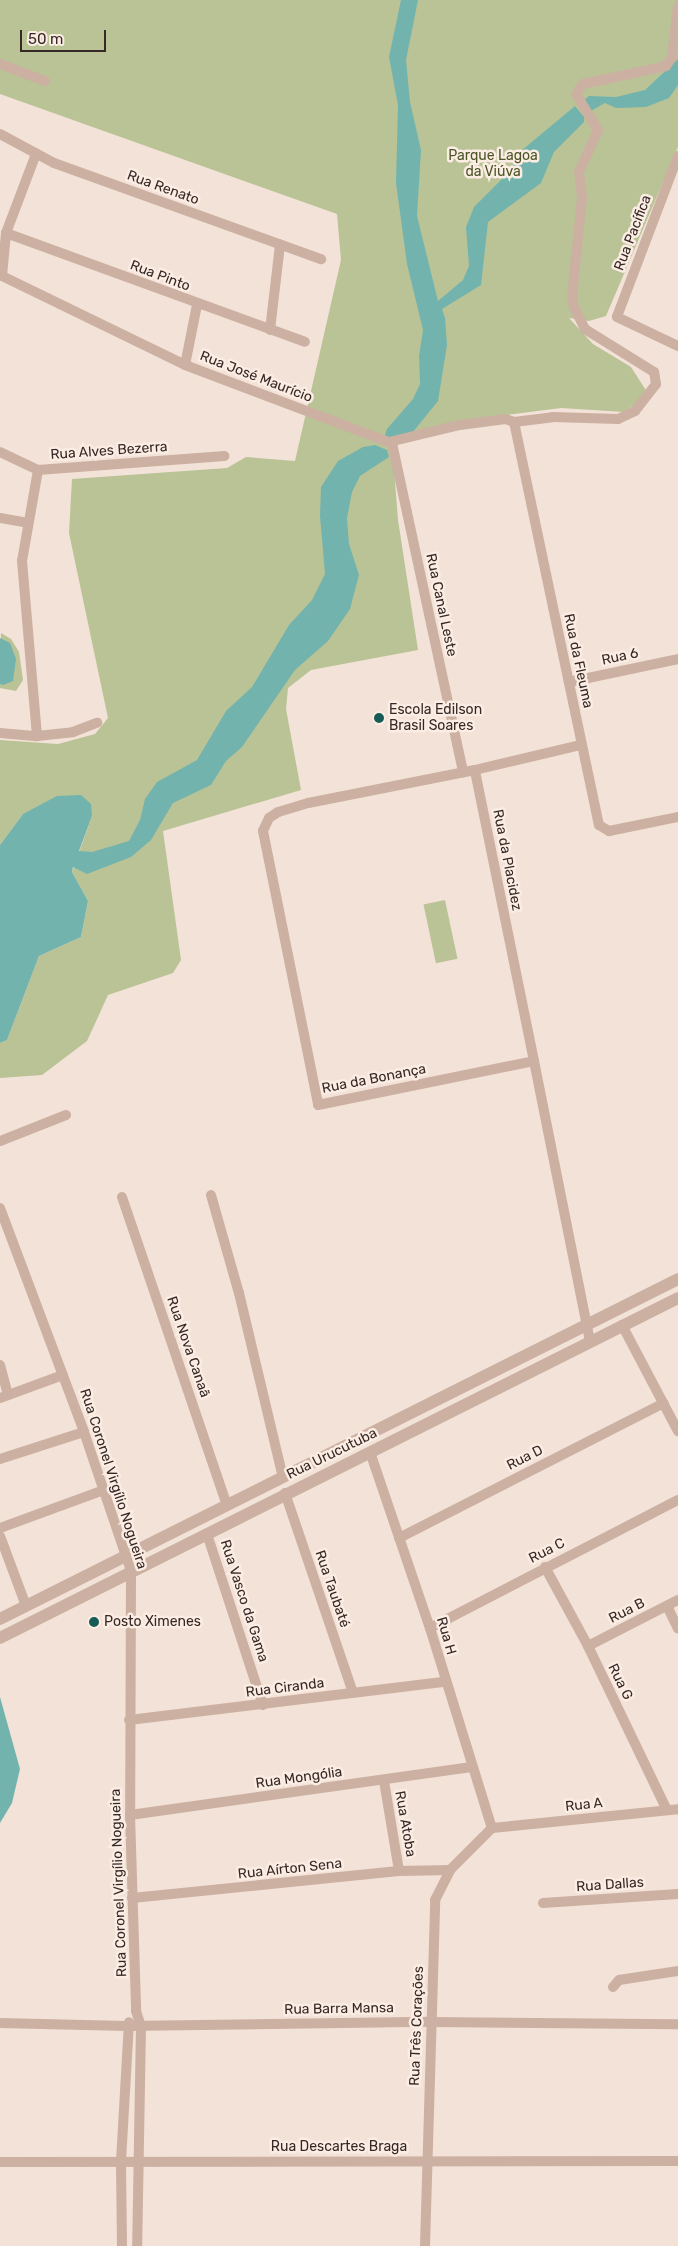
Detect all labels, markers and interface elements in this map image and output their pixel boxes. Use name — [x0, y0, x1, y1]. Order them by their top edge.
scale bar — [22, 20, 109, 52]
text: 50 m — [28, 30, 63, 48]
park label: Parque Lagoa da Viúva — [448, 148, 538, 180]
street label: Rua Renato — [125, 167, 201, 209]
street label: Rua Pacífica — [611, 193, 655, 273]
street label: Rua Pinto — [128, 257, 192, 295]
street label: Rua José Maurício — [197, 348, 315, 406]
street label: Rua Alves Bezerra — [50, 439, 168, 463]
street label: Rua Canal Leste — [422, 552, 460, 658]
street label: Rua da Fleuma — [560, 612, 596, 710]
street label: Rua 6 — [600, 645, 640, 669]
place label: Escola Edilson Brasil Soares — [389, 702, 482, 734]
marker: Escola Edilson Brasil Soares — [373, 712, 385, 724]
street label: Rua da Placidez — [489, 808, 525, 912]
street label: Rua da Bonança — [320, 1061, 428, 1097]
street label: Rua Nova Canaã — [163, 1294, 213, 1400]
street label: Rua Coronel Virgílio Nogueira — [76, 1387, 150, 1571]
street label: Rua Urucutuba — [284, 1425, 380, 1483]
street label: Rua D — [504, 1442, 546, 1474]
street label: Rua C — [526, 1535, 568, 1567]
street label: Rua Vasco da Gama — [216, 1537, 272, 1665]
street label: Rua Taubaté — [311, 1548, 353, 1630]
street label: Rua B — [606, 1595, 648, 1627]
place label: Posto Ximenes — [104, 1614, 201, 1630]
street label: Rua H — [433, 1615, 459, 1657]
marker: Posto Ximenes — [88, 1616, 100, 1628]
street label: Rua G — [604, 1661, 636, 1703]
street label: Rua Ciranda — [245, 1675, 325, 1701]
street label: Rua Mongólia — [255, 1764, 343, 1792]
street label: Rua Coronel Virgílio Nogueira — [107, 1788, 131, 1978]
street label: Rua Atoba — [391, 1789, 419, 1859]
street label: Rua A — [564, 1795, 604, 1815]
street label: Rua Aírton Sena — [237, 1855, 343, 1883]
street label: Rua Dallas — [576, 1874, 644, 1896]
street label: Rua Três Corações — [407, 1966, 427, 2086]
street label: Rua Barra Mansa — [284, 2000, 394, 2018]
street label: Rua Descartes Braga — [271, 2139, 407, 2155]

